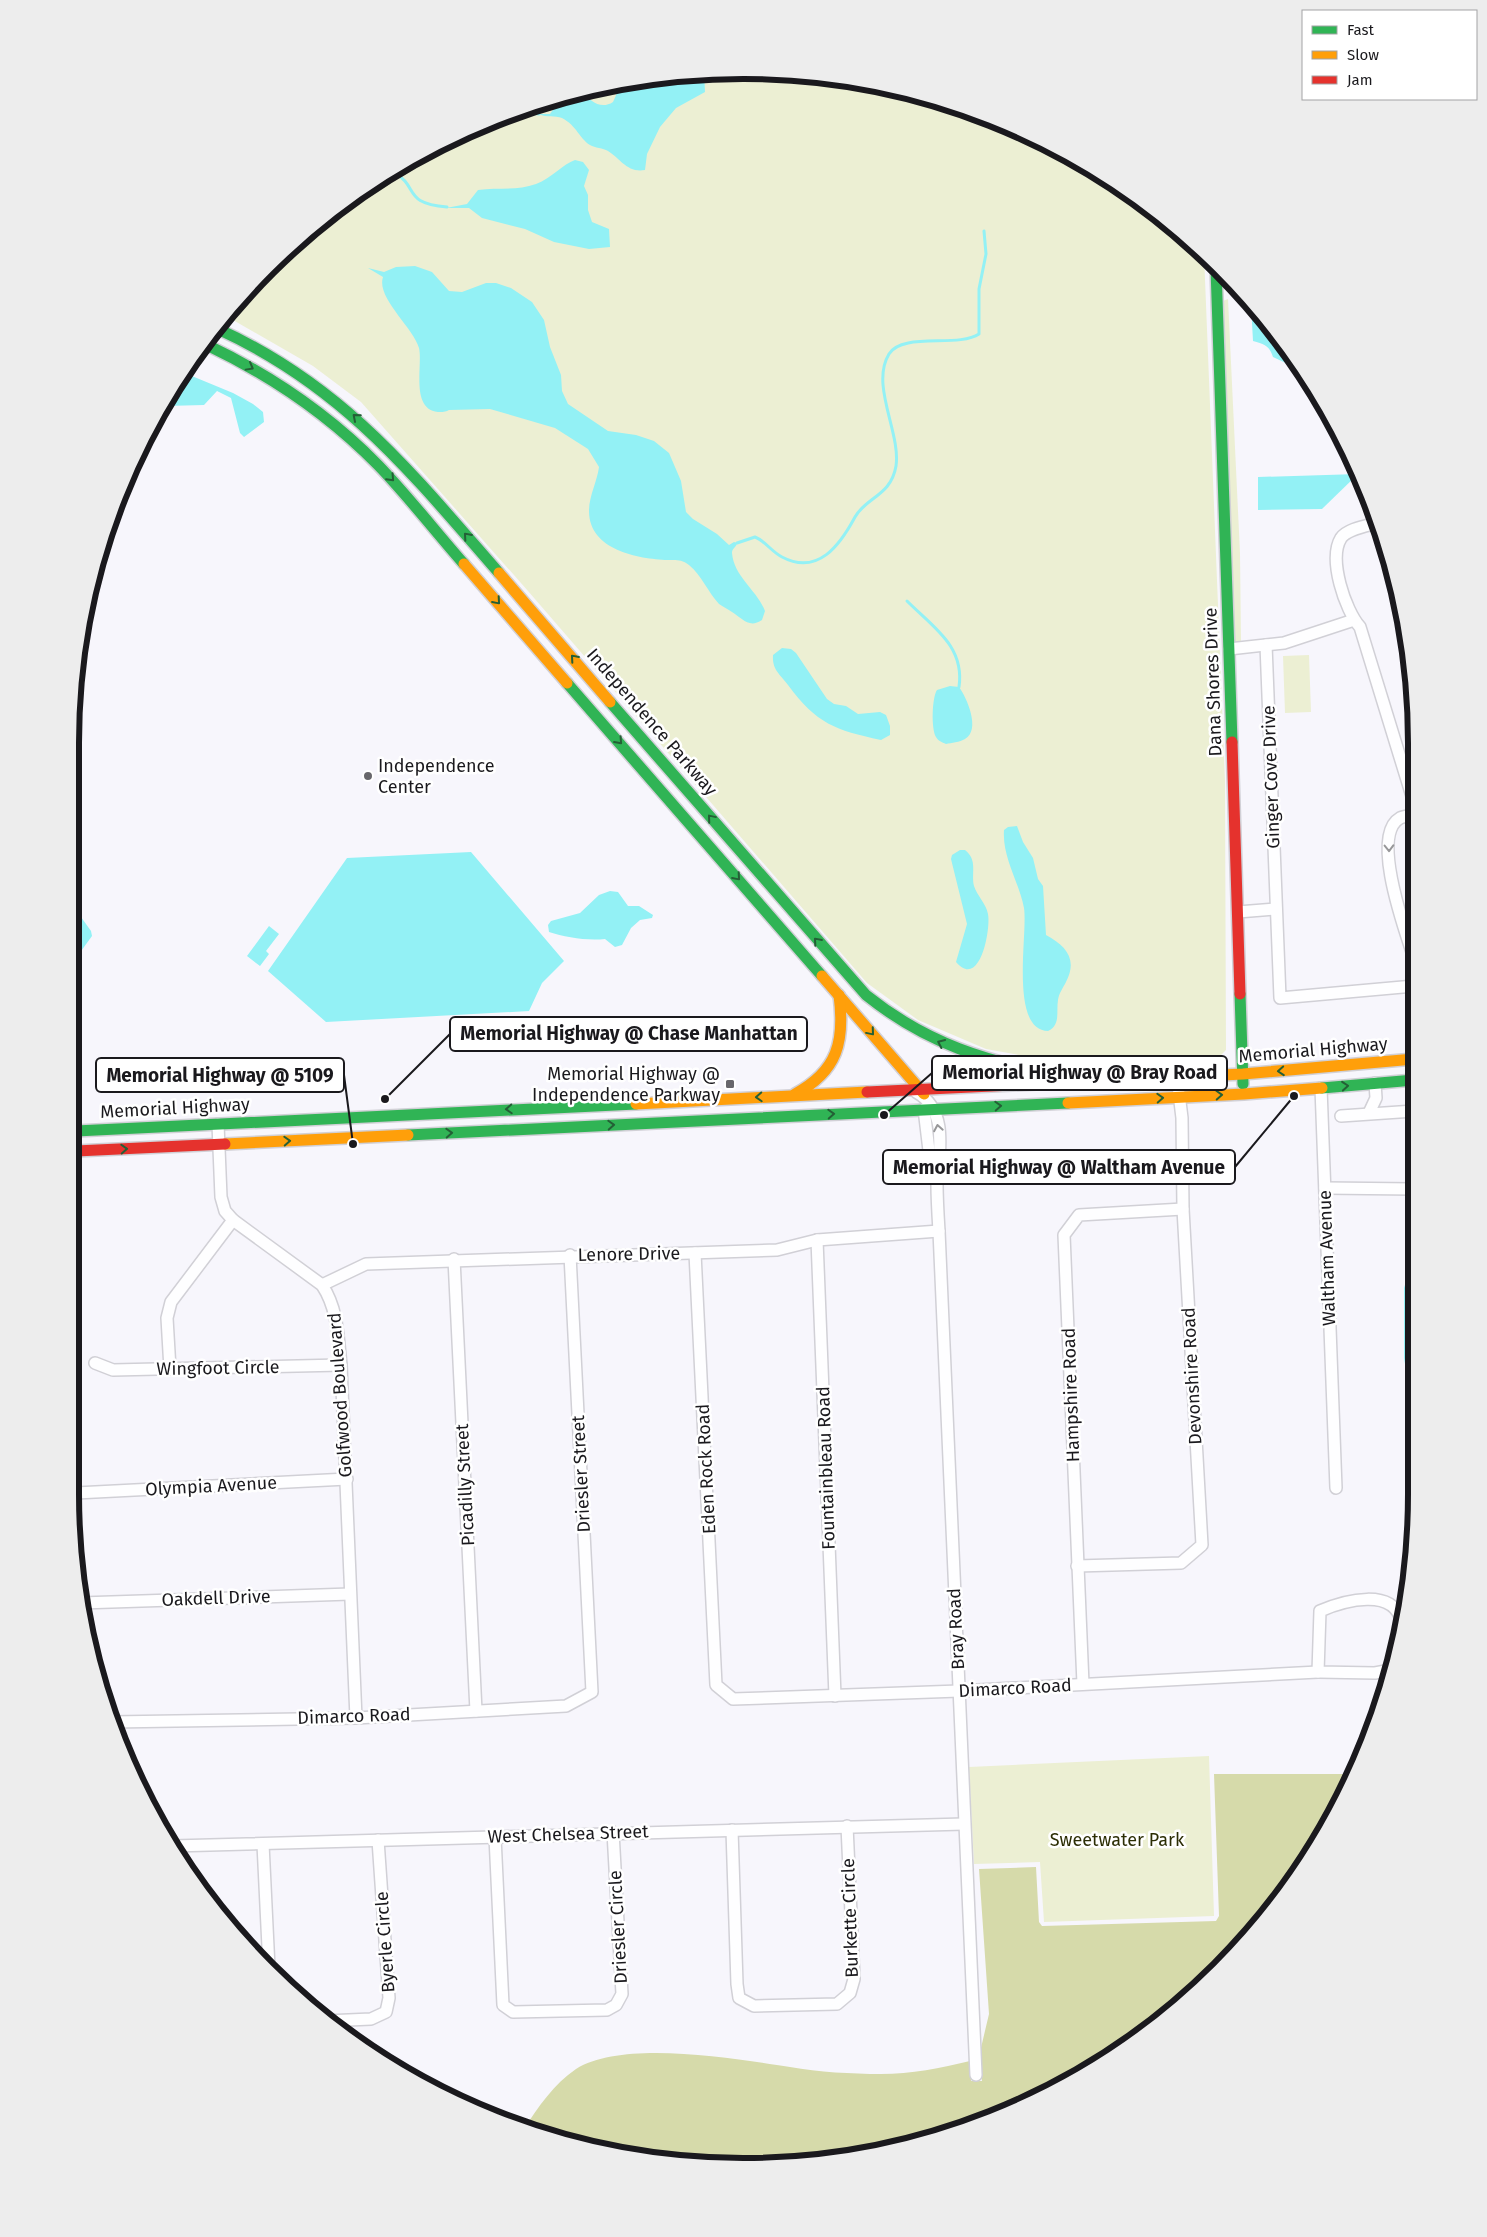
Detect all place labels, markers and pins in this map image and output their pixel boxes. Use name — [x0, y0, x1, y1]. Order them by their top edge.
place label: Independence Center — [378, 755, 495, 798]
marker: Independence Center — [362, 770, 374, 782]
callout: Memorial Highway @ Chase Manhattan — [450, 1017, 807, 1051]
callout: Memorial Highway @ Bray Road — [932, 1056, 1227, 1090]
callout: Memorial Highway @ 5109 — [96, 1058, 344, 1092]
place label: Memorial Highway @ Independence Parkway — [532, 1063, 720, 1106]
marker: Memorial Highway @ Independence Parkway — [724, 1078, 736, 1090]
callout: Memorial Highway @ Waltham Avenue — [883, 1150, 1235, 1184]

